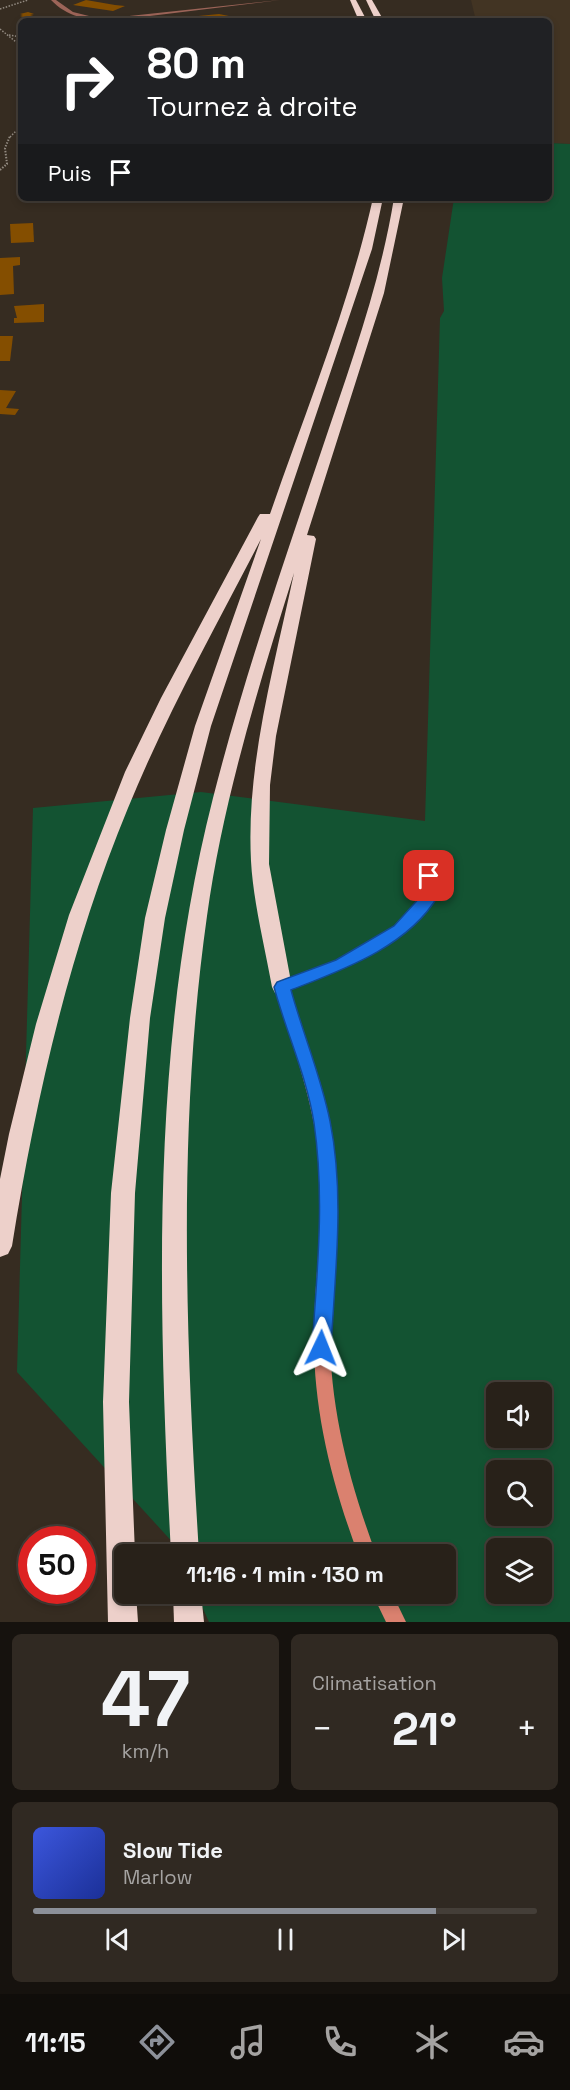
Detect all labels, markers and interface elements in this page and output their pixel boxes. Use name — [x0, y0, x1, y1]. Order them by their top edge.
text: 80 m — [147, 37, 246, 90]
icon: right — [48, 42, 126, 120]
text: Tournez à droite — [147, 89, 357, 124]
icon: arrive — [104, 156, 137, 189]
text: Puis — [48, 159, 92, 187]
pin — [403, 850, 454, 901]
icon: arrive — [412, 859, 445, 892]
position arrow — [289, 1316, 353, 1380]
map controls — [486, 1382, 552, 1604]
button: sound — [486, 1382, 552, 1448]
button: search — [486, 1460, 552, 1526]
speed limit sign: 50 — [18, 1526, 96, 1604]
button: layers — [486, 1538, 552, 1604]
text: 11:16 · 1 min · 130 m — [186, 1560, 384, 1588]
text: 47 — [101, 1649, 190, 1749]
text: Climatisation — [312, 1670, 437, 1696]
text: 21° — [392, 1701, 457, 1758]
text: − — [312, 1708, 332, 1750]
text: + — [517, 1708, 537, 1750]
text: km/h — [122, 1738, 169, 1764]
text: Slow Tide — [123, 1836, 223, 1864]
text: Marlow — [123, 1864, 192, 1890]
icon: previous — [101, 1923, 134, 1956]
icon: pause — [269, 1923, 302, 1956]
icon: next — [437, 1923, 470, 1956]
icon: directions — [136, 2021, 178, 2063]
icon: music — [227, 2021, 269, 2063]
icon: phone — [319, 2021, 361, 2063]
icon: climate — [411, 2021, 453, 2063]
icon: car — [503, 2021, 545, 2063]
text: 11:15 — [25, 2025, 86, 2060]

